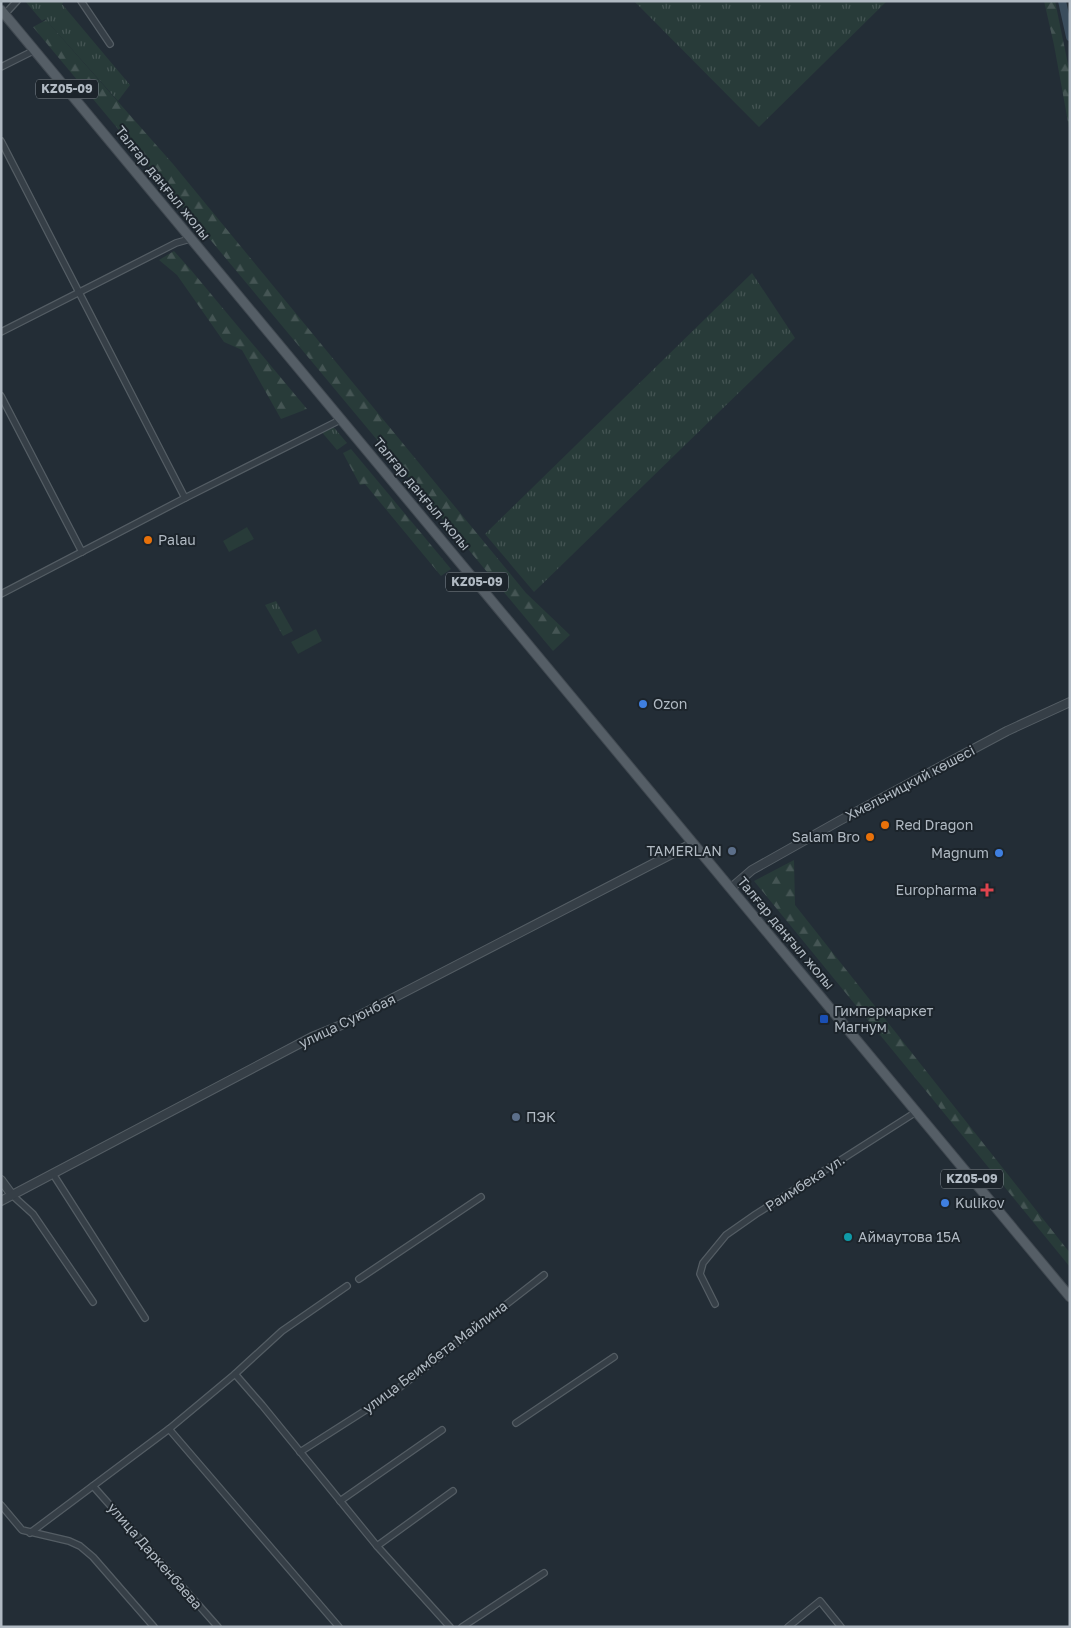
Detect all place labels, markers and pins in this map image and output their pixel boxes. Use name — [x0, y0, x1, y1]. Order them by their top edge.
place label: Palau — [158, 531, 196, 548]
marker: Palau — [142, 534, 154, 546]
place label: Ozon — [653, 695, 687, 712]
marker: Ozon — [637, 698, 649, 710]
place label: Red Dragon — [895, 816, 973, 833]
marker: Red Dragon — [879, 819, 891, 831]
place label: Salam Bro — [792, 828, 860, 845]
marker: Salam Bro — [864, 831, 876, 843]
place label: TAMERLAN — [647, 842, 722, 859]
place label: Magnum — [931, 844, 989, 861]
marker: TAMERLAN — [726, 845, 738, 857]
marker: Magnum — [993, 847, 1005, 859]
place label: Europharma — [895, 881, 977, 898]
marker: Europharma — [981, 884, 993, 896]
place label: Гимпермаркет Магнум — [834, 1002, 933, 1035]
marker: Гимпермаркет Магнум — [818, 1013, 830, 1025]
place label: ПЭК — [526, 1108, 556, 1125]
marker: ПЭК — [510, 1111, 522, 1123]
place label: Kulikov — [955, 1194, 1005, 1211]
marker: Kulikov — [939, 1197, 951, 1209]
place label: Аймаутова 15А — [858, 1228, 961, 1245]
marker: Аймаутова 15А — [842, 1231, 854, 1243]

